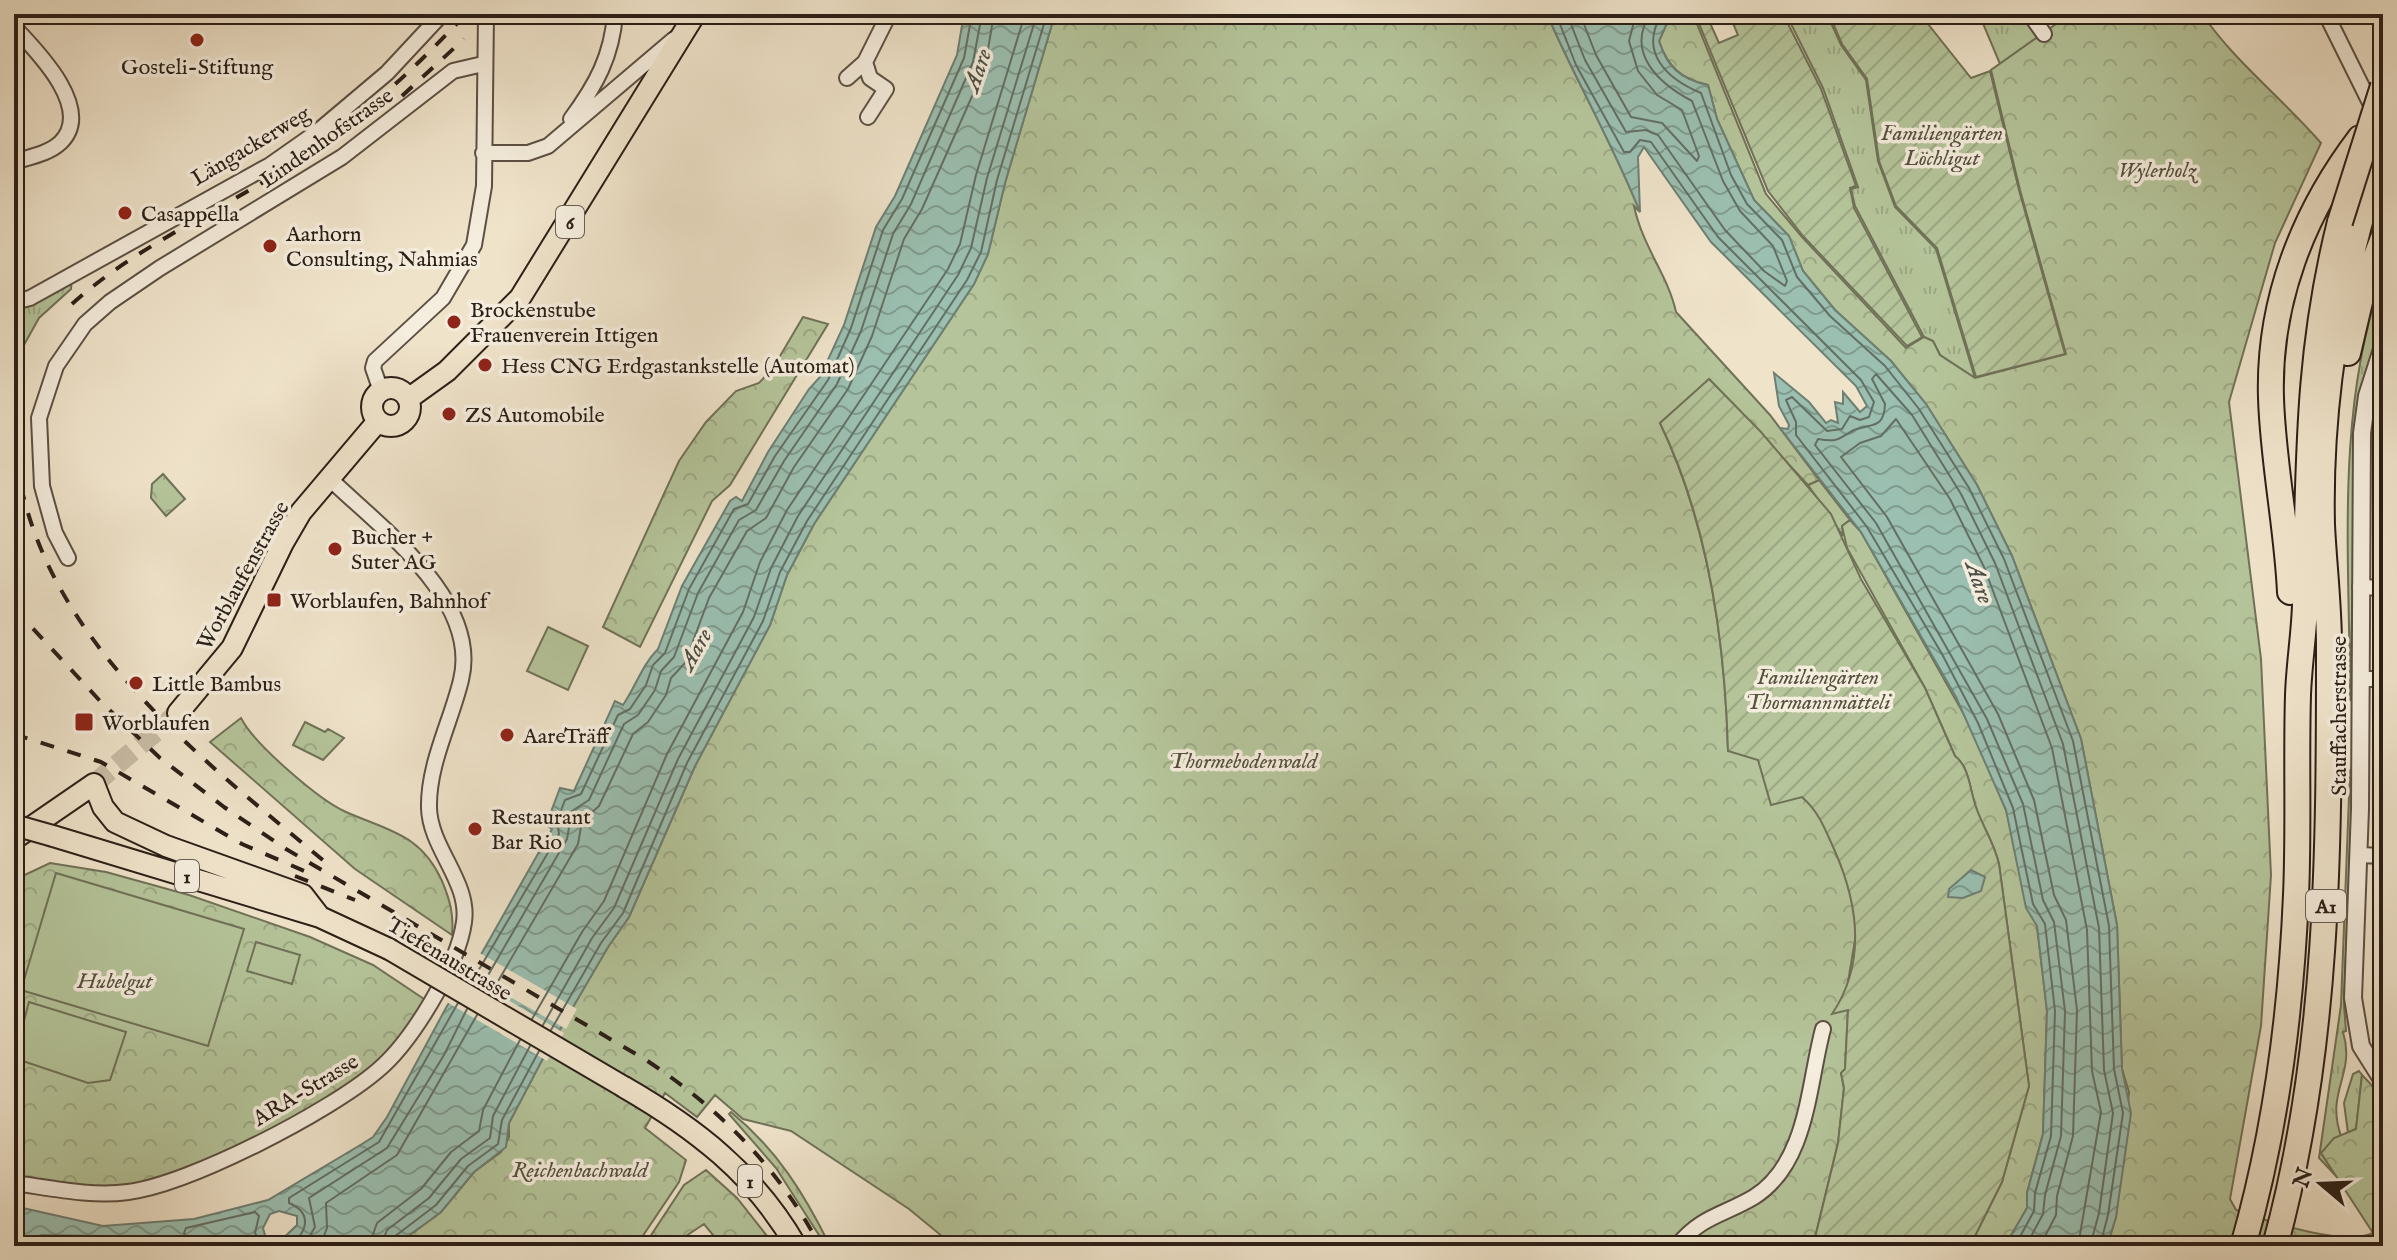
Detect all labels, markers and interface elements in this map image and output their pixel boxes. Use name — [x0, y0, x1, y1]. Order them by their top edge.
marker: Gosteli-Stiftung — [188, 31, 206, 49]
water label: Aare — [956, 45, 1000, 99]
place label: Gosteli-Stiftung — [121, 54, 274, 82]
street label: Lindenhofstrasse — [255, 82, 399, 195]
street label: Längackerweg — [186, 100, 317, 193]
park label: Familiengärten Löchligut — [1881, 120, 2003, 173]
park label: Wylerholz — [2118, 157, 2199, 185]
place label: Casappella — [141, 201, 239, 229]
marker: Casappella — [116, 204, 134, 222]
road number: 6 — [556, 206, 584, 238]
place label: Aarhorn Consulting, Nahmias — [285, 221, 478, 274]
marker: Aarhorn Consulting, Nahmias — [261, 237, 279, 255]
place label: Brockenstube Frauenverein Ittigen — [470, 297, 659, 350]
marker: Brockenstube Frauenverein Ittigen — [445, 313, 463, 331]
place label: Hess CNG Erdgastankstelle (Automat) — [501, 353, 855, 381]
marker: Hess CNG Erdgastankstelle (Automat) — [476, 356, 494, 374]
place label: ZS Automobile — [465, 402, 604, 430]
marker: ZS Automobile — [440, 405, 458, 423]
street label: Worblaufenstrasse — [191, 496, 296, 656]
place label: Bucher + Suter AG — [351, 524, 437, 577]
marker: Bucher + Suter AG — [326, 540, 344, 558]
water label: Aare — [1956, 554, 2000, 608]
place label: Worblaufen, Bahnhof — [290, 588, 492, 616]
marker: Worblaufen, Bahnhof — [265, 591, 283, 609]
water label: Aare — [671, 623, 720, 679]
street label: Stauffacherstrasse — [2326, 636, 2354, 796]
park label: Familiengärten Thormannmätteli — [1745, 664, 1892, 717]
place label: Little Bambus — [152, 671, 281, 699]
marker: Little Bambus — [127, 674, 145, 692]
place label: Worblaufen — [102, 710, 210, 738]
marker: Worblaufen — [73, 711, 95, 733]
place label: AareTräff — [522, 723, 612, 751]
marker: AareTräff — [498, 726, 516, 744]
park label: Thormebodenwald — [1169, 748, 1319, 776]
place label: Restaurant Bar Rio — [491, 804, 591, 857]
marker: Restaurant Bar Rio — [466, 820, 484, 838]
road number: 1 — [175, 860, 199, 892]
road number: A1 — [2306, 890, 2346, 922]
street label: Tiefenaustrasse — [381, 911, 517, 1008]
park label: Hubelgut — [76, 968, 154, 996]
street label: ARA-Strasse — [247, 1048, 364, 1134]
north arrow — [2281, 1144, 2361, 1224]
park label: Reichenbachwald — [512, 1157, 650, 1185]
road number: 1 — [738, 1165, 762, 1197]
text: N — [2287, 1165, 2320, 1193]

